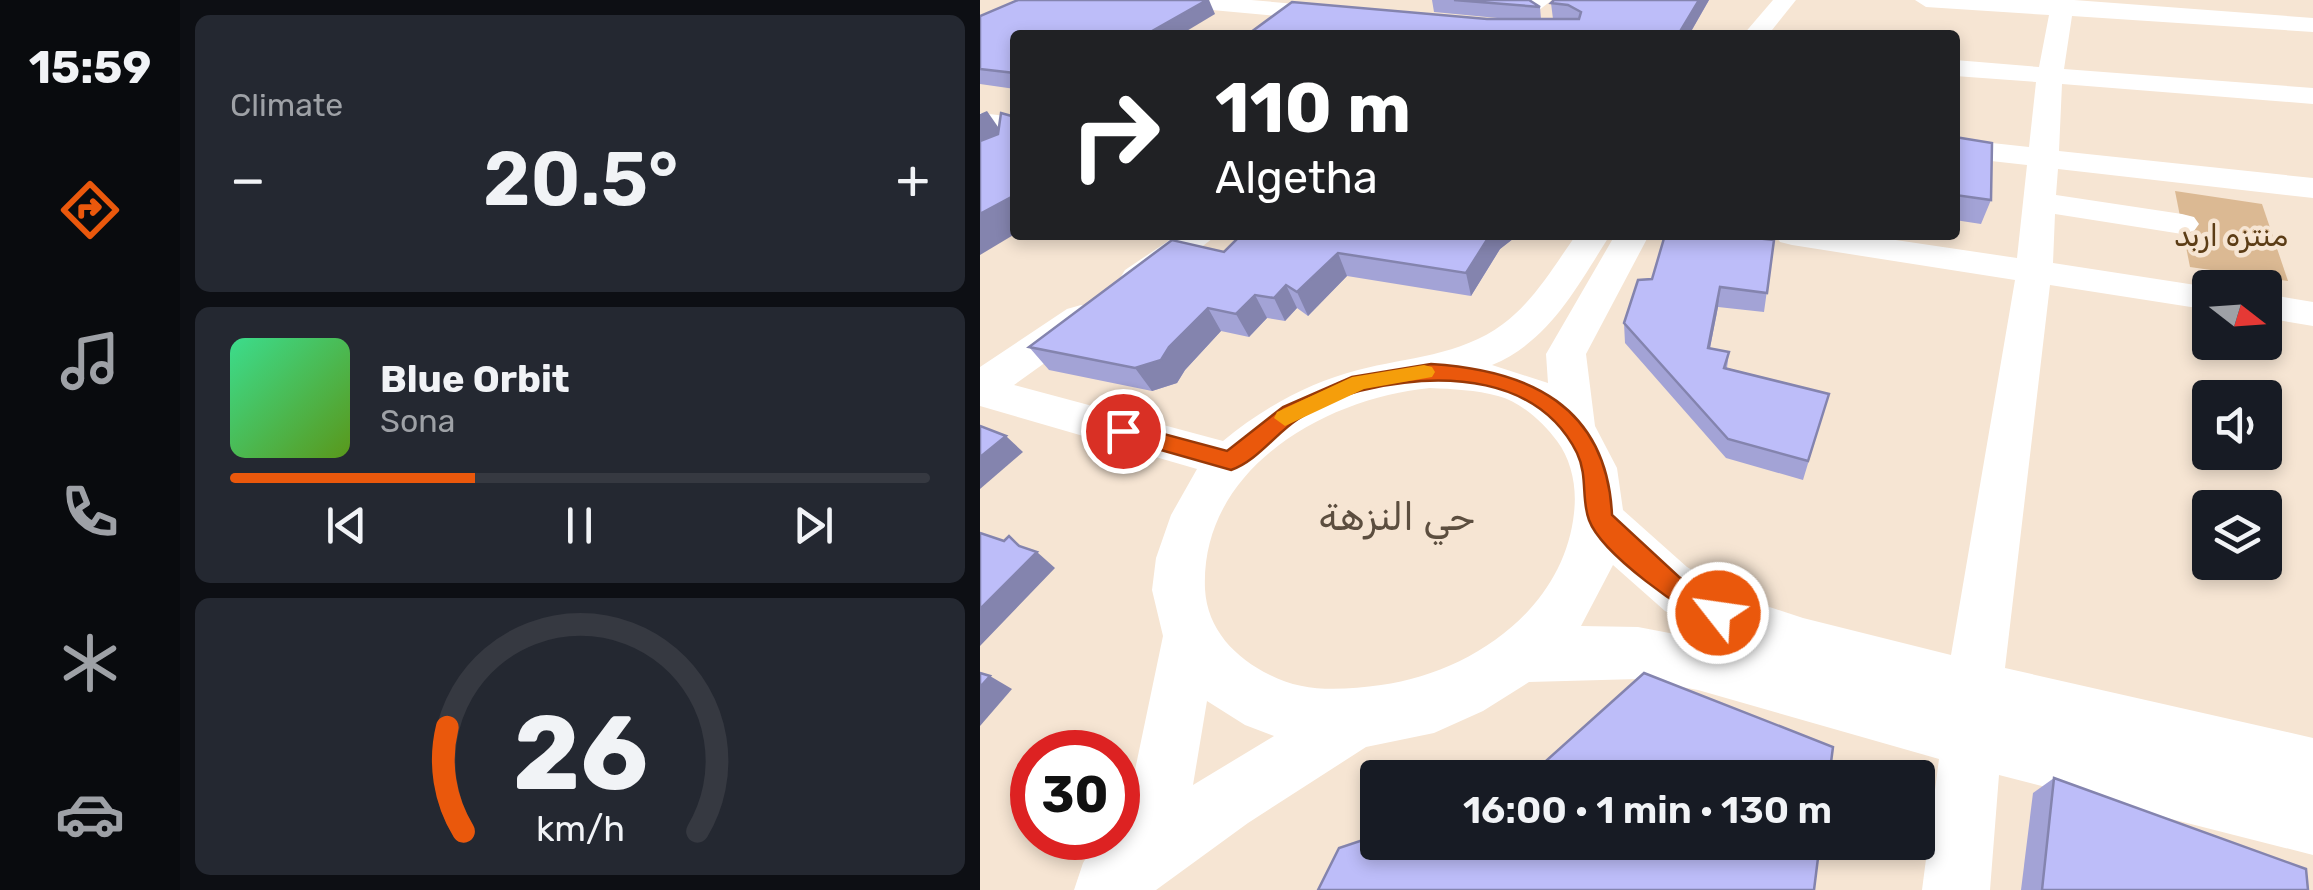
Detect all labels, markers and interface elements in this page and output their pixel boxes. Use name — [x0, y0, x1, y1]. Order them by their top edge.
text: 15:59 — [29, 41, 151, 94]
text: 110 m — [1215, 67, 1411, 150]
icon: right — [1050, 70, 1180, 200]
text: Climate — [230, 86, 343, 124]
text: 20.5° — [483, 135, 678, 224]
text: − — [230, 147, 266, 212]
text: + — [896, 147, 930, 212]
text: Algetha — [1215, 151, 1378, 204]
icon: directions — [55, 175, 125, 245]
park label: منتزه اربد — [2174, 218, 2288, 254]
north arrow — [2192, 270, 2282, 360]
map controls — [2192, 270, 2282, 580]
icon: music — [55, 326, 125, 396]
text: Blue Orbit — [380, 356, 570, 402]
button: sound — [2192, 380, 2282, 470]
pin — [1081, 389, 1166, 474]
text: Sona — [380, 402, 455, 440]
icon: arrive — [1096, 404, 1151, 459]
icon: phone — [55, 477, 125, 547]
button: layers — [2192, 490, 2282, 580]
district label: حي النزهة — [1319, 494, 1475, 546]
icon: previous — [319, 498, 374, 553]
icon: pause — [552, 498, 607, 553]
icon: next — [786, 498, 841, 553]
position arrow — [1666, 561, 1770, 665]
icon: climate — [55, 628, 125, 698]
text: 26 — [512, 692, 648, 815]
speed limit sign: 30 — [1010, 730, 1140, 860]
icon: car — [55, 779, 125, 849]
text: 16:00 · 1 min · 130 m — [1463, 787, 1832, 833]
text: km/h — [535, 808, 625, 850]

